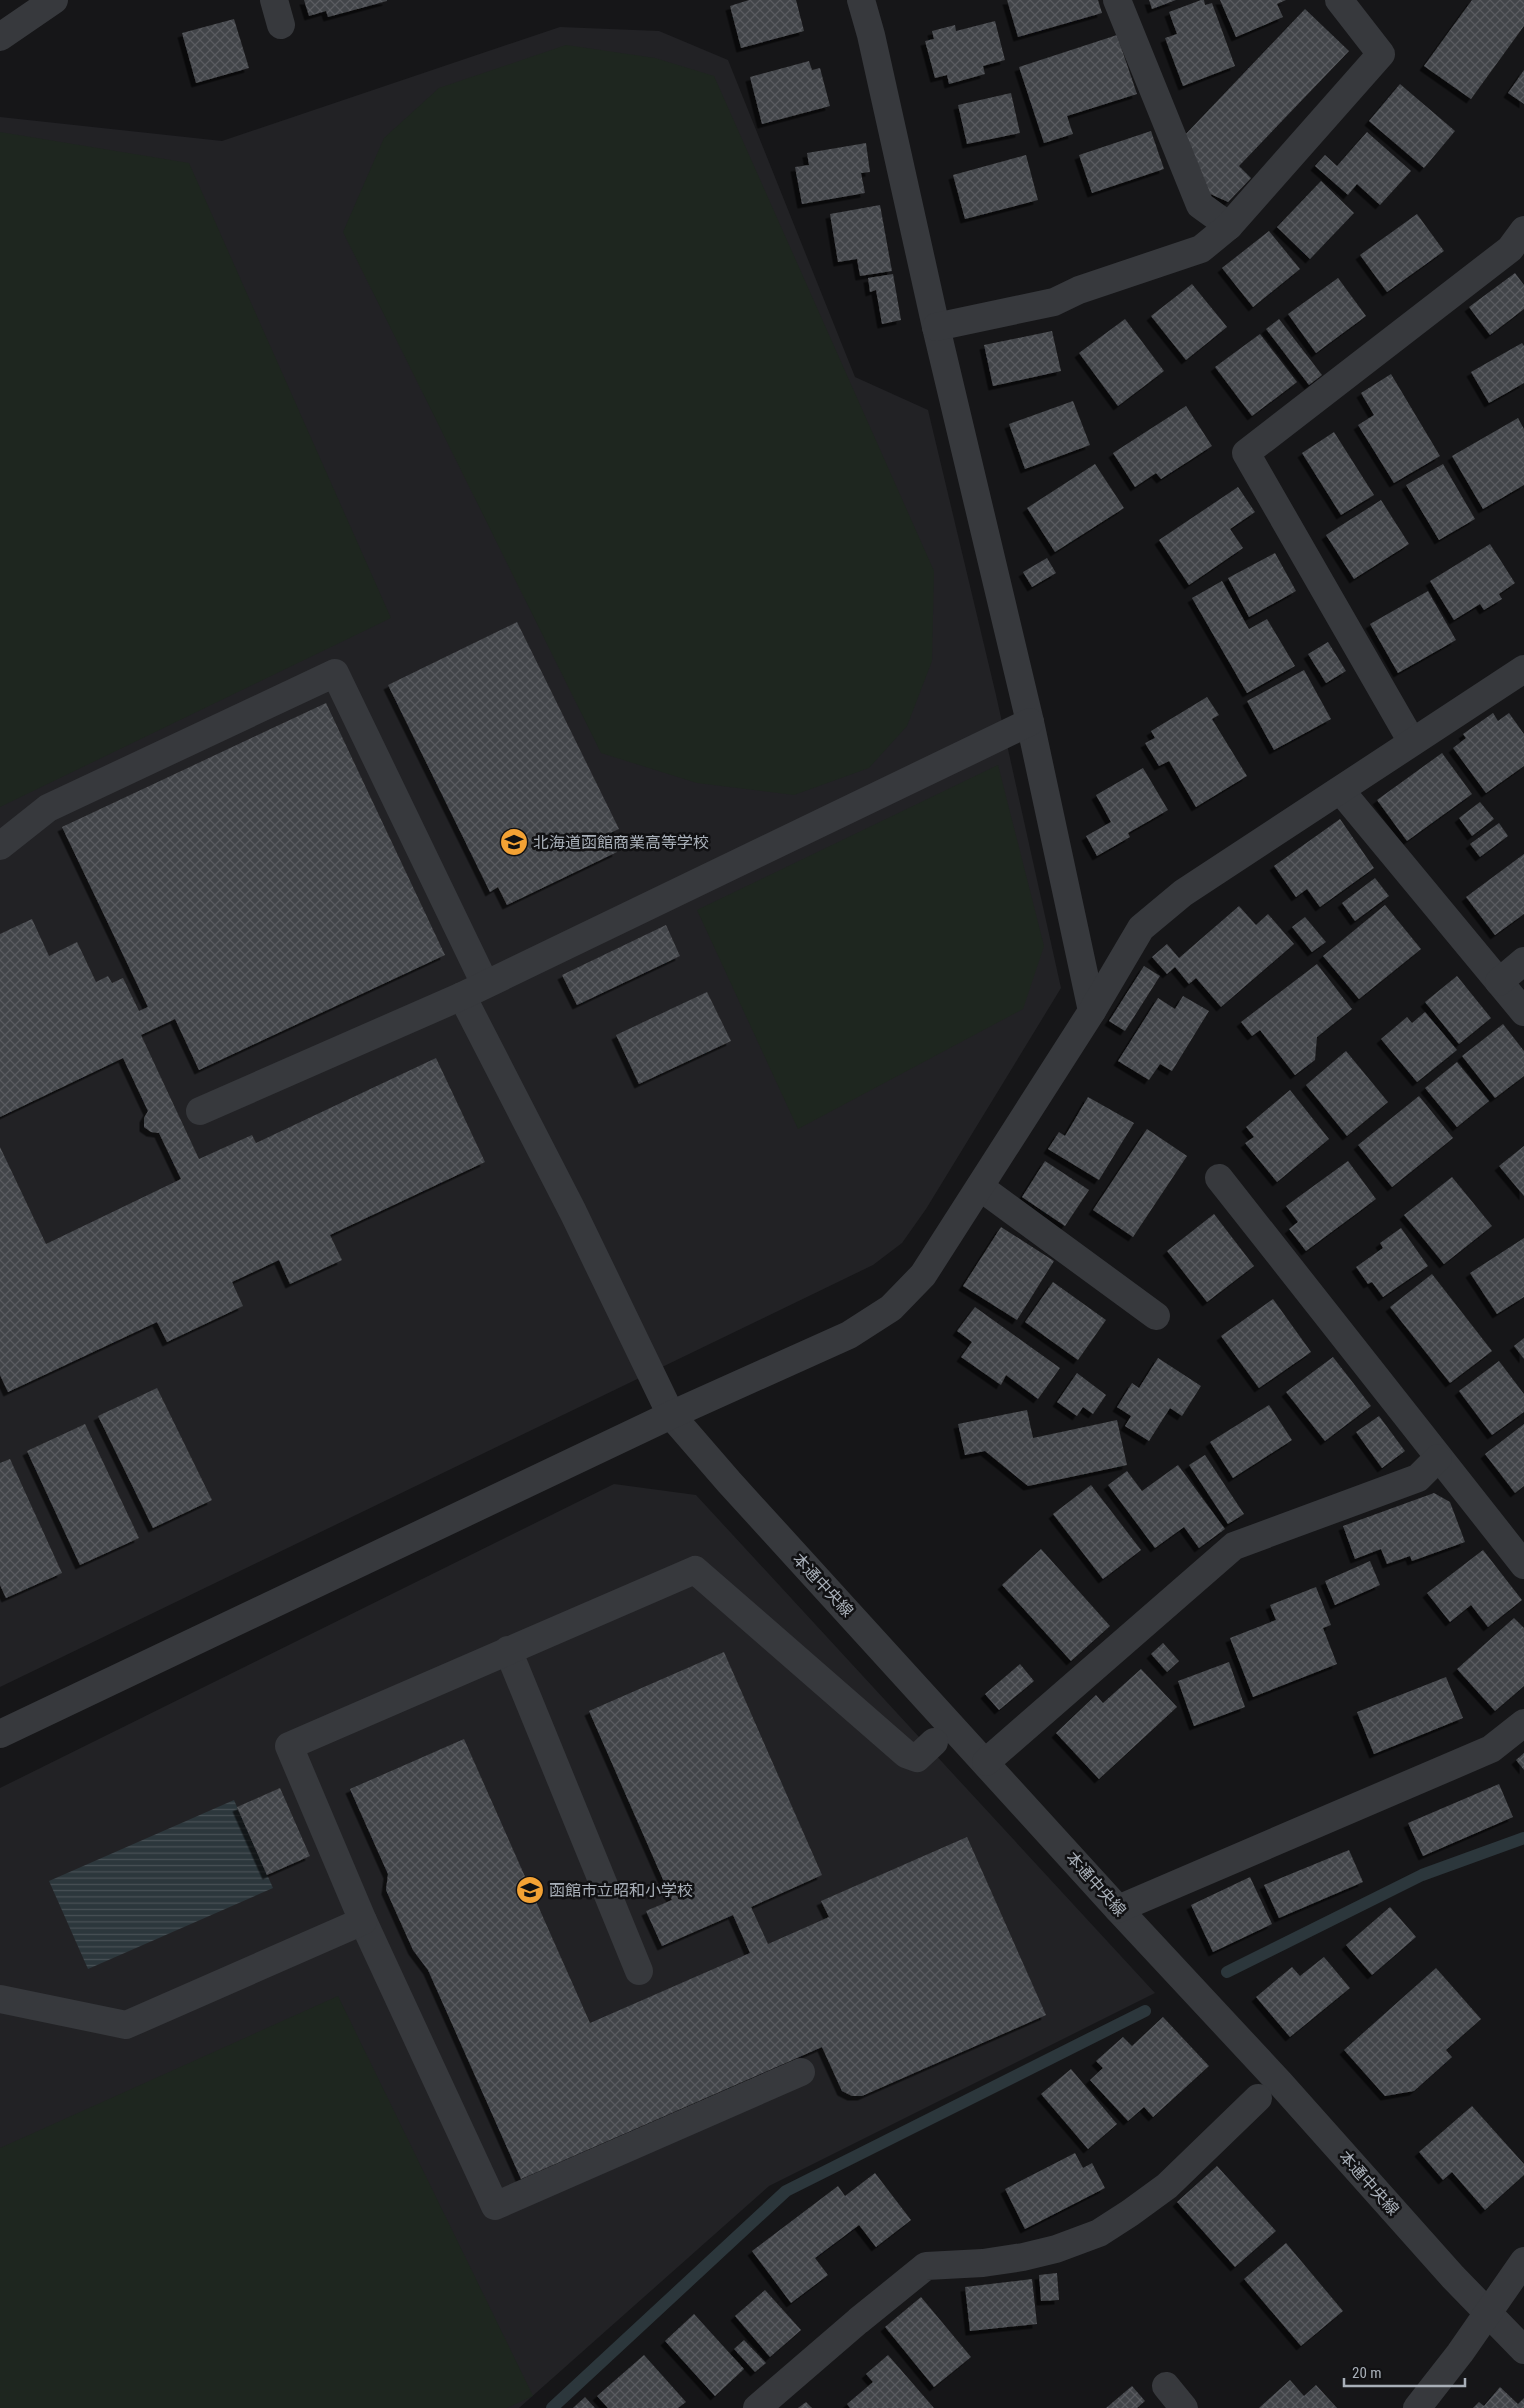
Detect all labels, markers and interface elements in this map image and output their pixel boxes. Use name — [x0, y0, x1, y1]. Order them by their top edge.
school or university icon: 北海道函館商業高等学校 — [499, 827, 529, 857]
place label: 北海道函館商業高等学校 — [533, 833, 709, 852]
street label: 本通中央線 — [789, 1549, 857, 1621]
street label: 本通中央線 — [1062, 1848, 1130, 1920]
school or university icon: 函館市立昭和小学校 — [515, 1875, 545, 1905]
place label: 函館市立昭和小学校 — [549, 1881, 693, 1900]
street label: 本通中央線 — [1335, 2147, 1403, 2219]
scale bar — [1344, 2356, 1465, 2388]
text: 20 m — [1352, 2364, 1382, 2382]

